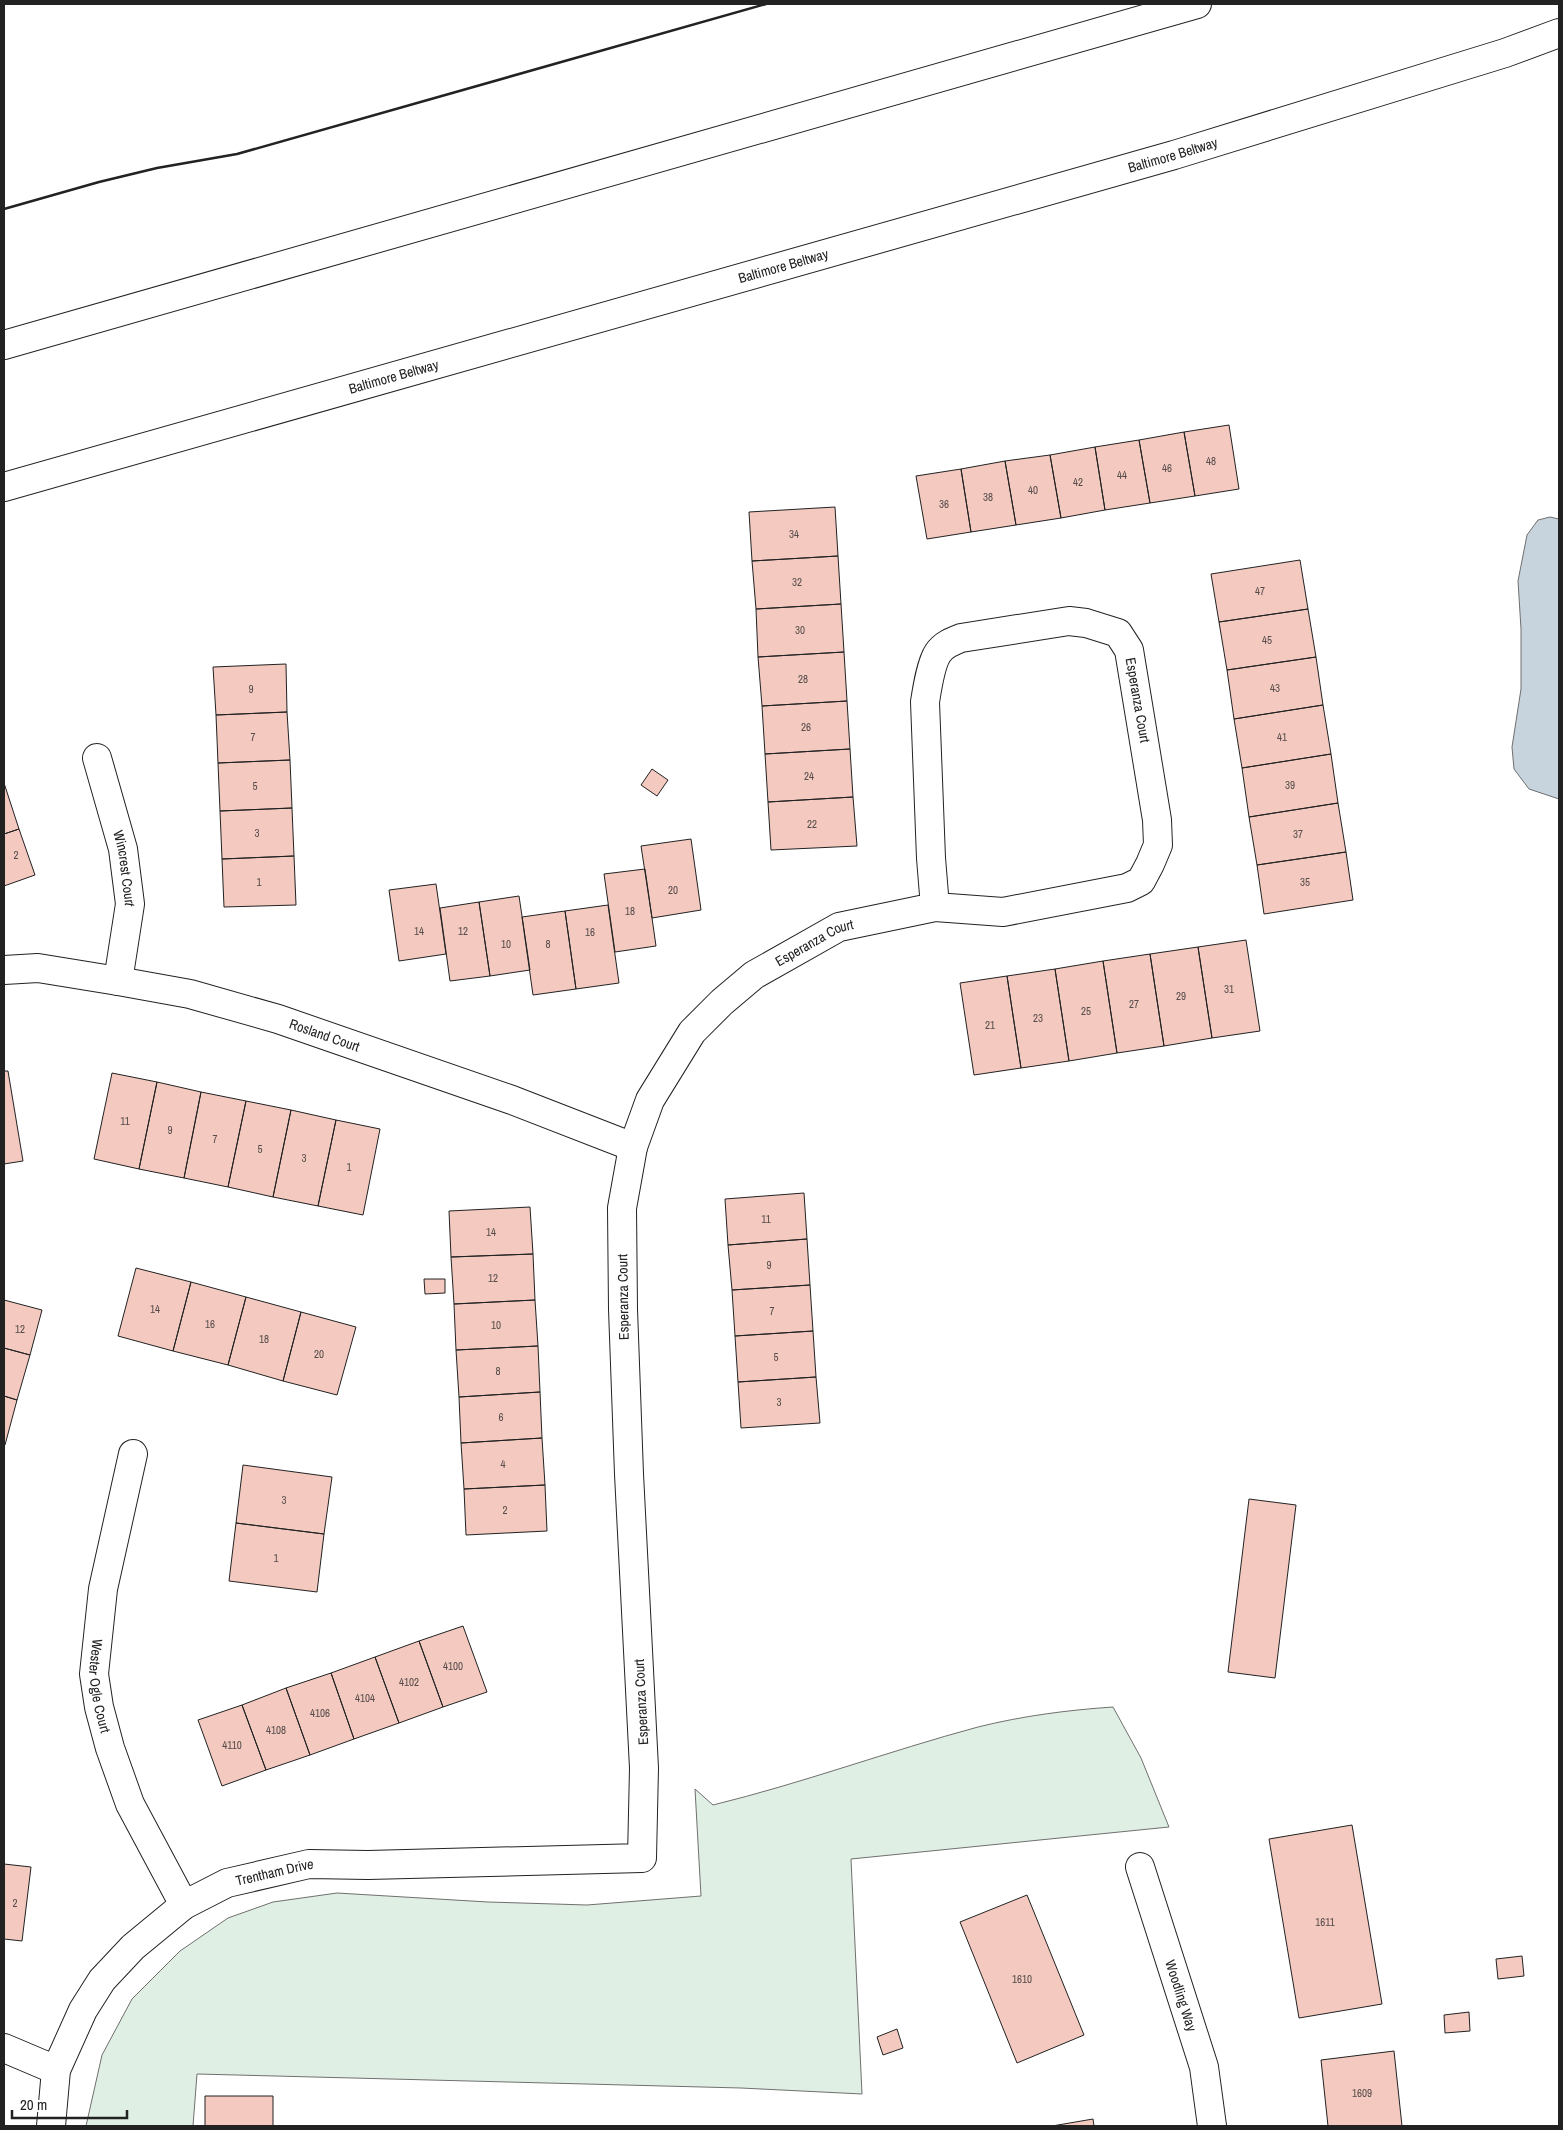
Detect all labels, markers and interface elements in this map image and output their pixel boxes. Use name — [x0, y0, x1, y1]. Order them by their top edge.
street label: Baltimore Beltway — [1126, 133, 1220, 177]
street label: Baltimore Beltway — [736, 245, 831, 287]
street label: Baltimore Beltway — [347, 355, 441, 398]
house number: 48 — [1206, 454, 1216, 468]
house number: 46 — [1162, 461, 1172, 475]
house number: 44 — [1117, 468, 1127, 482]
house number: 42 — [1073, 475, 1083, 489]
house number: 40 — [1028, 483, 1038, 497]
house number: 38 — [983, 490, 993, 504]
house number: 36 — [939, 497, 949, 511]
house number: 34 — [789, 527, 799, 541]
house number: 32 — [792, 575, 802, 589]
house number: 47 — [1255, 584, 1265, 598]
house number: 30 — [795, 623, 805, 637]
house number: 45 — [1262, 633, 1272, 647]
street label: Esperanza Court — [1122, 656, 1154, 744]
house number: 28 — [798, 672, 808, 686]
house number: 43 — [1270, 681, 1280, 695]
house number: 9 — [248, 682, 254, 696]
house number: 26 — [801, 720, 811, 734]
house number: 7 — [250, 730, 256, 744]
house number: 41 — [1277, 730, 1287, 744]
house number: 24 — [804, 769, 814, 783]
house number: 39 — [1285, 778, 1295, 792]
house number: 5 — [252, 779, 258, 793]
house number: 22 — [807, 817, 817, 831]
house number: 3 — [254, 826, 260, 840]
house number: 37 — [1293, 827, 1303, 841]
street label: Wincrest Court — [109, 828, 139, 908]
house number: 2 — [13, 848, 19, 862]
house number: 1 — [256, 875, 262, 889]
house number: 35 — [1300, 875, 1310, 889]
house number: 20 — [668, 883, 678, 897]
house number: 18 — [625, 904, 635, 918]
street label: Esperanza Court — [772, 915, 855, 970]
house number: 14 — [414, 924, 424, 938]
house number: 12 — [458, 924, 468, 938]
house number: 16 — [585, 925, 595, 939]
house number: 10 — [501, 937, 511, 951]
house number: 8 — [545, 937, 551, 951]
house number: 31 — [1224, 982, 1234, 996]
house number: 29 — [1176, 989, 1186, 1003]
house number: 27 — [1129, 997, 1139, 1011]
house number: 25 — [1081, 1004, 1091, 1018]
house number: 23 — [1033, 1011, 1043, 1025]
street label: Rosland Court — [287, 1015, 362, 1056]
house number: 21 — [985, 1018, 995, 1032]
house number: 11 — [120, 1114, 130, 1128]
house number: 9 — [167, 1123, 173, 1137]
house number: 7 — [212, 1132, 218, 1146]
house number: 5 — [257, 1142, 263, 1156]
house number: 3 — [301, 1151, 307, 1165]
house number: 1 — [346, 1160, 352, 1174]
house number: 11 — [761, 1212, 771, 1226]
house number: 14 — [486, 1225, 496, 1239]
street label: Esperanza Court — [613, 1254, 633, 1340]
house number: 9 — [766, 1258, 772, 1272]
house number: 12 — [488, 1271, 498, 1285]
house number: 14 — [150, 1302, 160, 1316]
house number: 7 — [769, 1304, 775, 1318]
house number: 16 — [205, 1317, 215, 1331]
house number: 10 — [491, 1318, 501, 1332]
house number: 12 — [15, 1322, 25, 1336]
house number: 18 — [259, 1332, 269, 1346]
house number: 20 — [314, 1347, 324, 1361]
house number: 5 — [773, 1350, 779, 1364]
house number: 8 — [495, 1364, 501, 1378]
house number: 3 — [776, 1395, 782, 1409]
house number: 6 — [498, 1410, 504, 1424]
house number: 4 — [500, 1457, 506, 1471]
house number: 3 — [281, 1493, 287, 1507]
house number: 2 — [502, 1503, 508, 1517]
house number: 1 — [273, 1551, 279, 1565]
street label: Wester Ogle Court — [85, 1638, 115, 1735]
house number: 4100 — [443, 1659, 463, 1673]
street label: Esperanza Court — [630, 1659, 652, 1745]
house number: 4102 — [399, 1675, 419, 1689]
house number: 4104 — [355, 1691, 375, 1705]
house number: 4106 — [310, 1706, 330, 1720]
house number: 4108 — [266, 1723, 286, 1737]
house number: 4110 — [222, 1738, 242, 1752]
street label: Trentham Drive — [234, 1855, 314, 1890]
house number: 2 — [12, 1896, 18, 1910]
house number: 1611 — [1315, 1915, 1335, 1929]
street label: Woodling Way — [1161, 1958, 1201, 2034]
house number: 1610 — [1012, 1972, 1032, 1986]
house number: 1609 — [1352, 2086, 1372, 2100]
scale bar — [12, 2088, 128, 2120]
text: 20 m — [20, 2094, 47, 2115]

